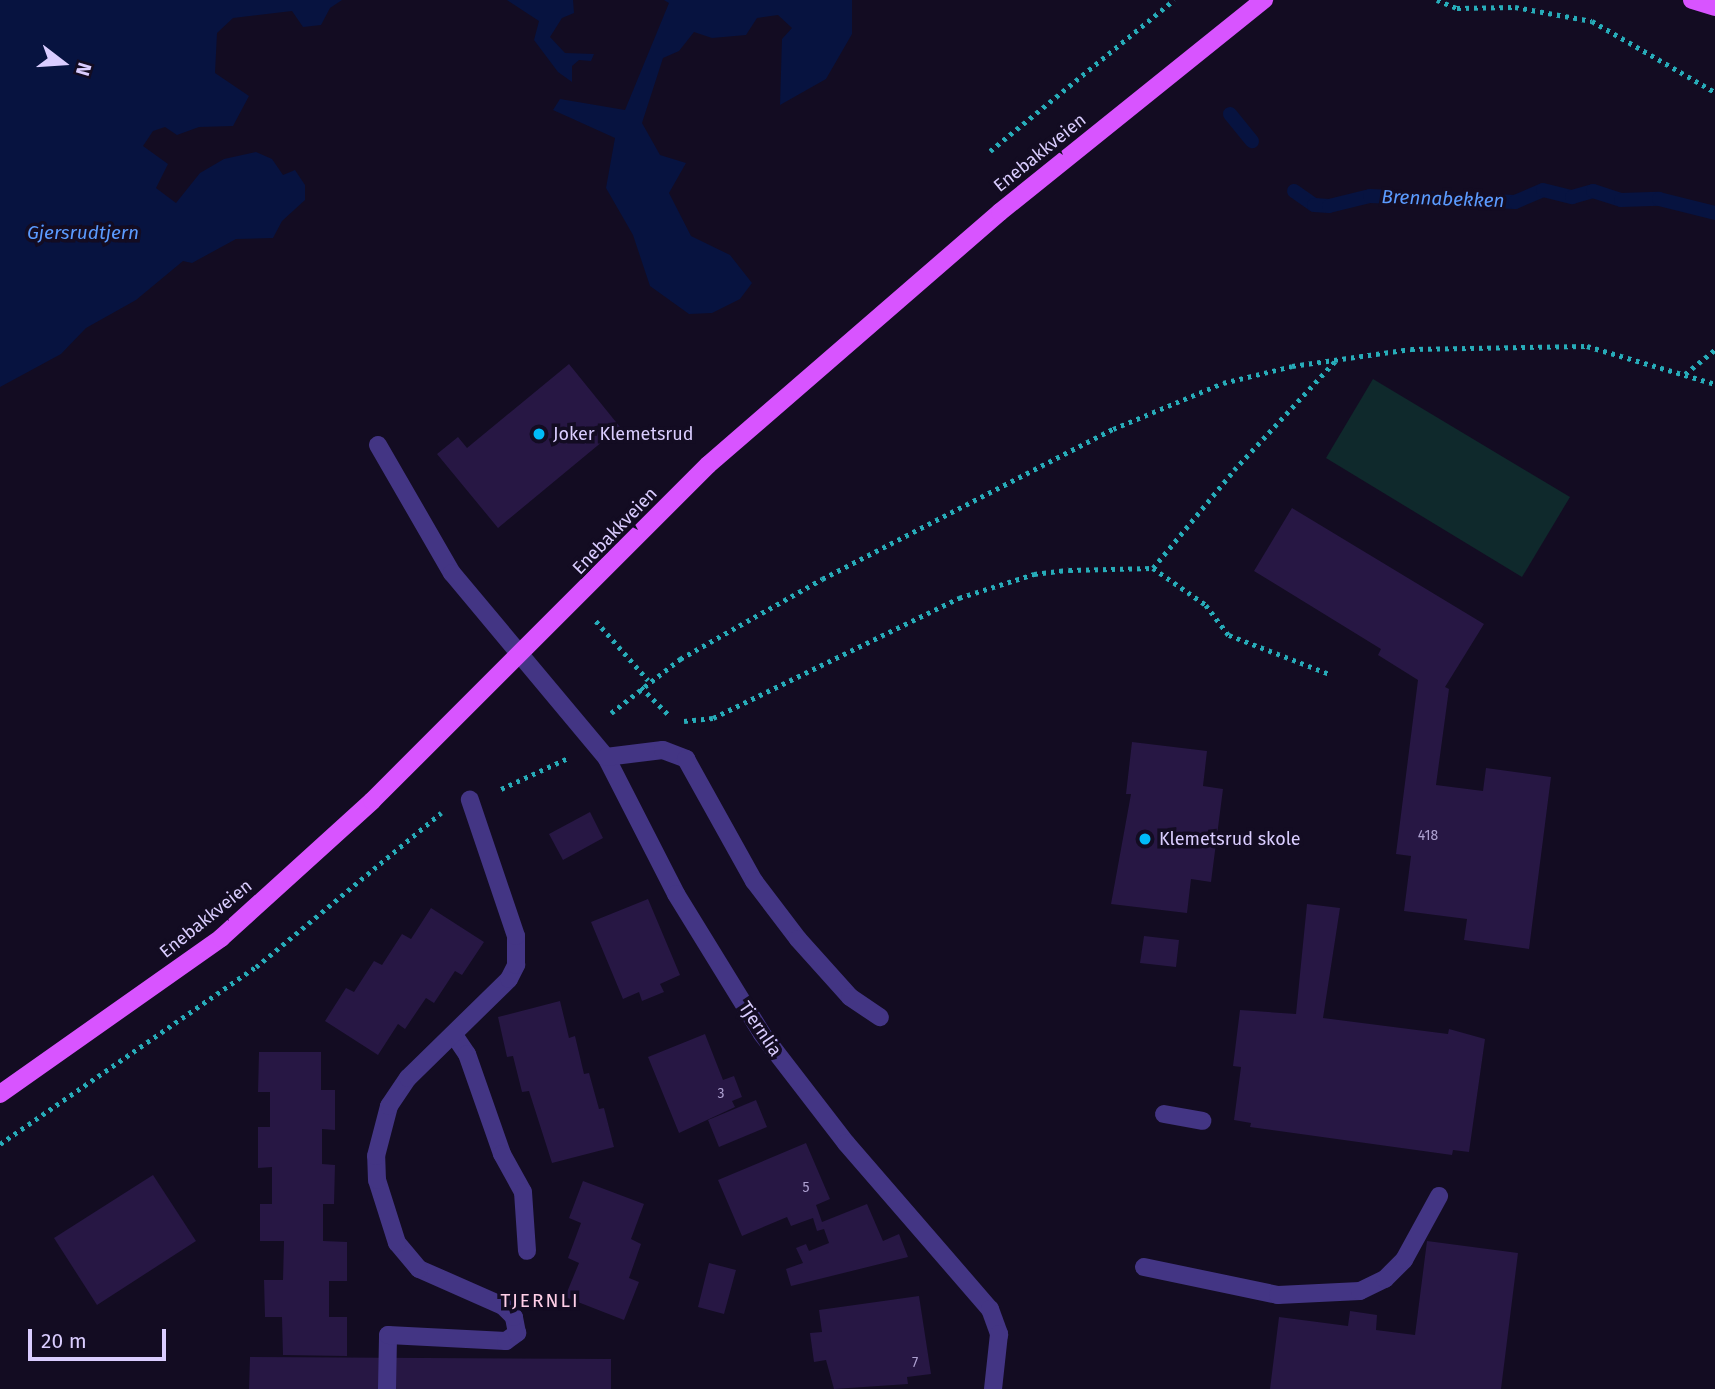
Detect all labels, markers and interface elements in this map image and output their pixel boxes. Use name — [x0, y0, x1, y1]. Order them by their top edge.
north arrow — [28, 28, 98, 98]
text: N — [71, 60, 96, 79]
street label: Enebakkveien — [989, 109, 1091, 197]
water label: Brennabekken — [1381, 185, 1505, 213]
water label: Gjersrudtjern — [27, 222, 139, 244]
place label: Joker Klemetsrud — [553, 423, 694, 445]
marker: Joker Klemetsrud — [531, 426, 547, 442]
street label: Enebakkveien — [568, 483, 662, 579]
place label: Klemetsrud skole — [1159, 828, 1301, 850]
house number: 418 — [1418, 828, 1438, 844]
marker: Klemetsrud skole — [1137, 831, 1153, 847]
street label: Enebakkveien — [155, 875, 257, 963]
street label: Tjernlia — [734, 998, 786, 1060]
house number: 3 — [718, 1086, 724, 1102]
house number: 5 — [802, 1180, 810, 1196]
district label: TJERNLI — [501, 1290, 579, 1312]
scale bar — [32, 1316, 170, 1360]
text: 20 m — [41, 1328, 87, 1354]
house number: 7 — [912, 1355, 918, 1371]

